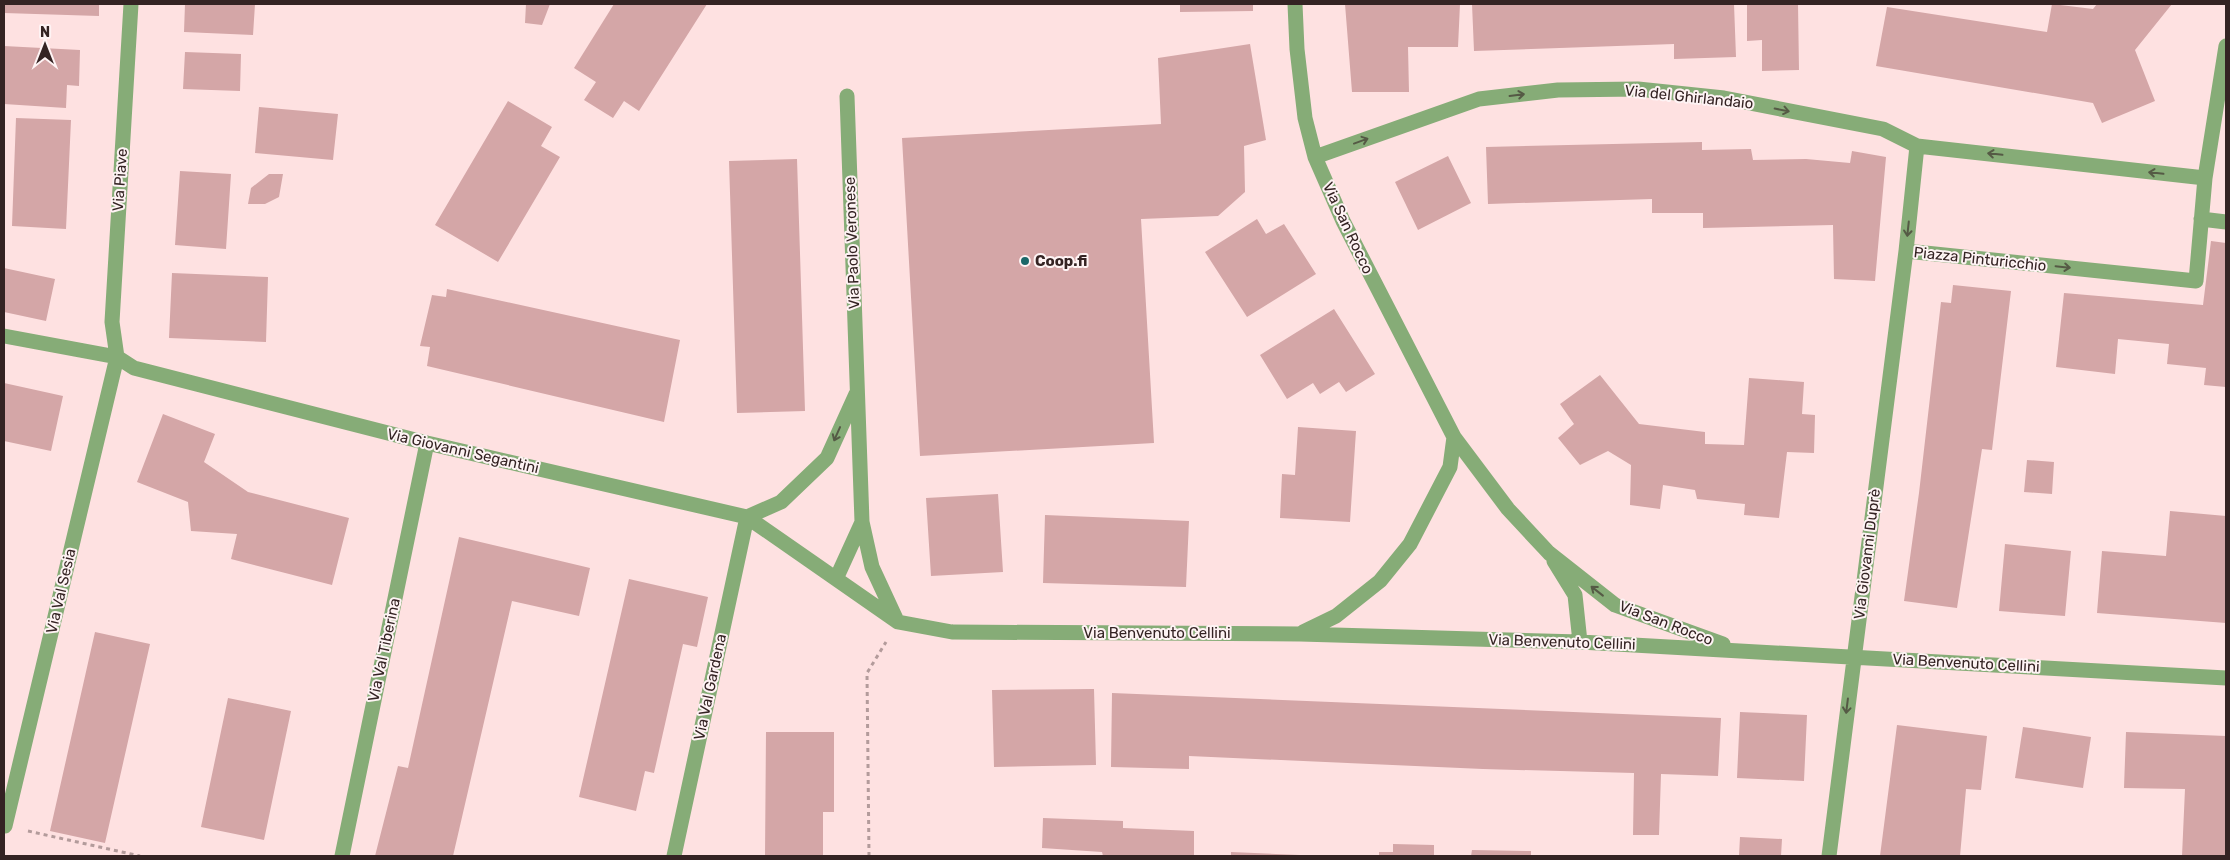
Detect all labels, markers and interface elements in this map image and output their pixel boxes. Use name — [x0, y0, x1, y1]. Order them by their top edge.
north arrow — [20, 20, 70, 70]
text: N — [40, 24, 50, 41]
street label: Via del Ghirlandaio — [1624, 81, 1754, 113]
one-way arrow — [1508, 90, 1524, 100]
one-way arrow — [1774, 105, 1790, 115]
one-way arrow — [1353, 136, 1368, 145]
street label: Via Piave — [109, 148, 131, 212]
one-way arrow — [1987, 149, 2003, 159]
one-way arrow — [2148, 168, 2164, 178]
street label: Via Paolo Veronese — [841, 177, 863, 309]
street label: Via San Rocco — [1319, 179, 1377, 277]
one-way arrow — [1904, 221, 1913, 237]
street label: Piazza Pinturicchio — [1913, 243, 2047, 275]
place label: Coop.fi — [1035, 252, 1087, 270]
marker: Coop.fi — [1019, 255, 1031, 267]
one-way arrow — [2055, 263, 2071, 272]
street label: Via Giovanni Segantini — [385, 425, 541, 477]
one-way arrow — [832, 426, 842, 441]
street label: Via Giovanni Duprè — [1850, 488, 1884, 620]
street label: Via Val Sesia — [42, 547, 80, 635]
one-way arrow — [1591, 586, 1604, 597]
street label: Via Val Tiberina — [364, 597, 404, 703]
street label: Via San Rocco — [1616, 597, 1716, 649]
street label: Via Benvenuto Cellini — [1083, 624, 1231, 642]
street label: Via Benvenuto Cellini — [1488, 630, 1636, 654]
street label: Via Val Gardena — [690, 632, 730, 742]
street label: Via Benvenuto Cellini — [1892, 650, 2040, 676]
one-way arrow — [1842, 698, 1852, 714]

